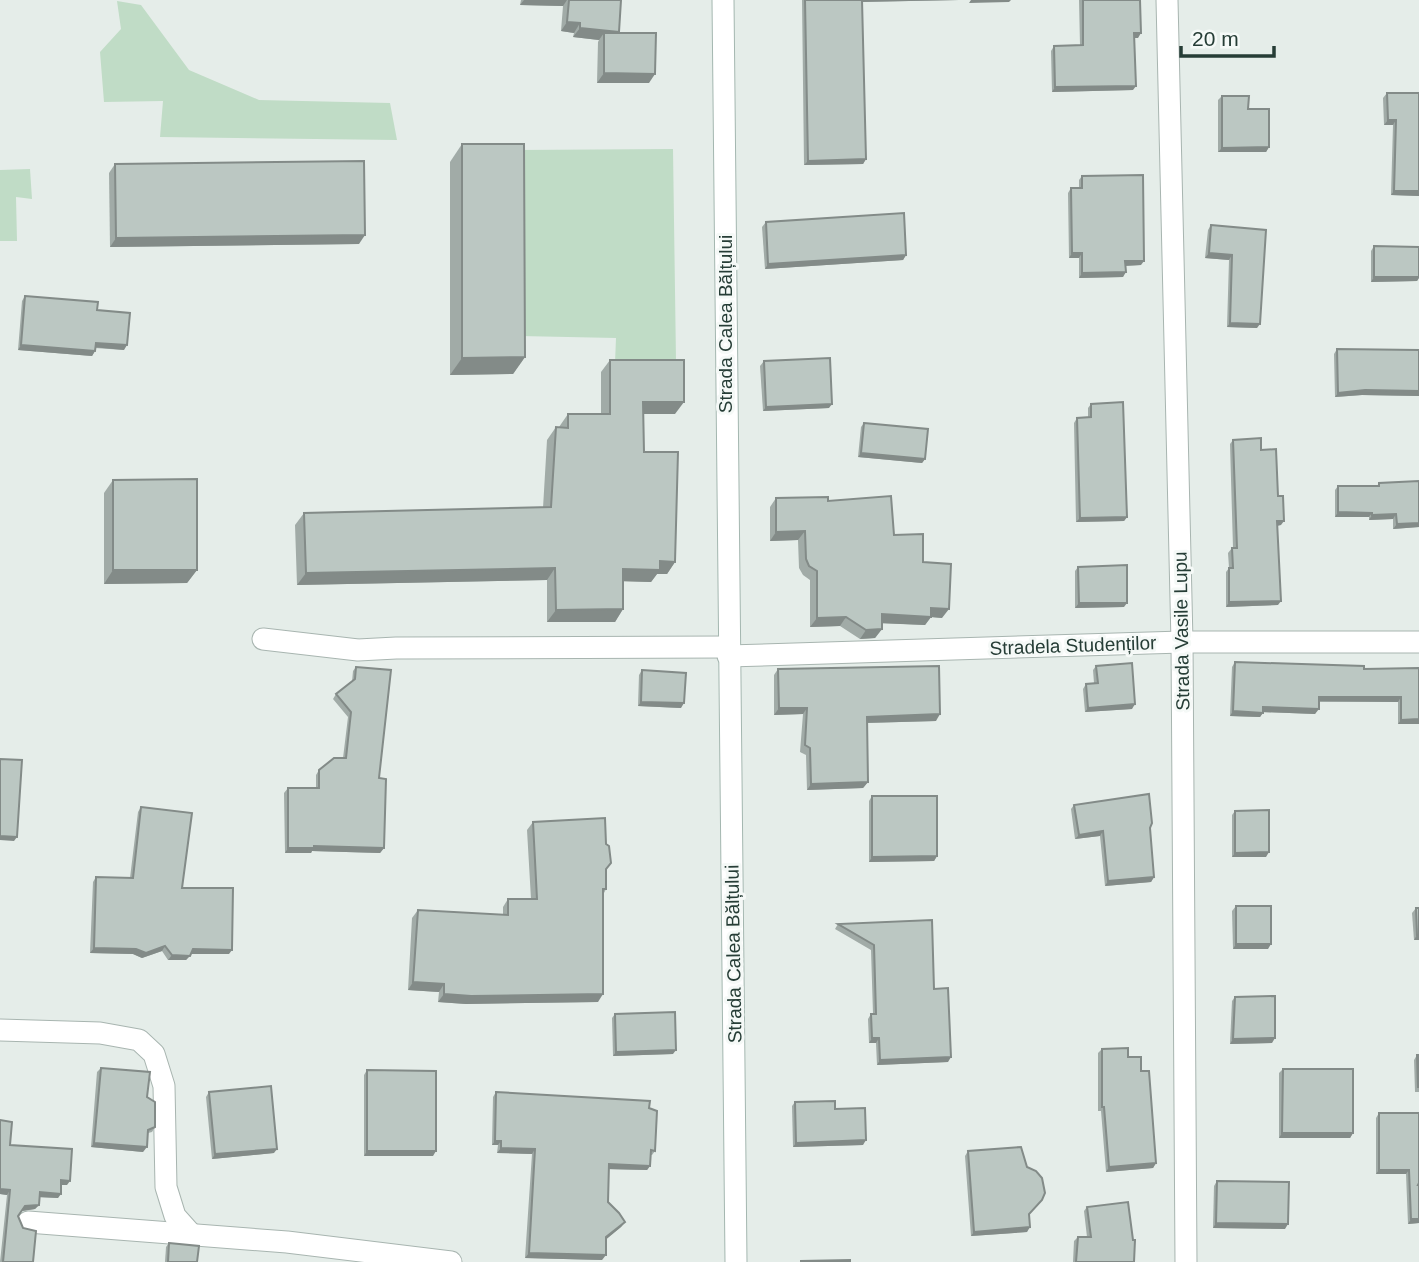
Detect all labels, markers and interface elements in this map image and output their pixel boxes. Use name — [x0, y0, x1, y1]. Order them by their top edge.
scale bar — [1181, 14, 1274, 58]
text: 20 m — [1192, 27, 1239, 50]
street label: Strada Calea Bălțului — [715, 235, 736, 413]
street label: Strada Vasile Lupu — [1170, 551, 1193, 711]
street label: Stradela Studenților — [989, 632, 1157, 659]
street label: Strada Calea Bălțului — [721, 865, 746, 1043]

